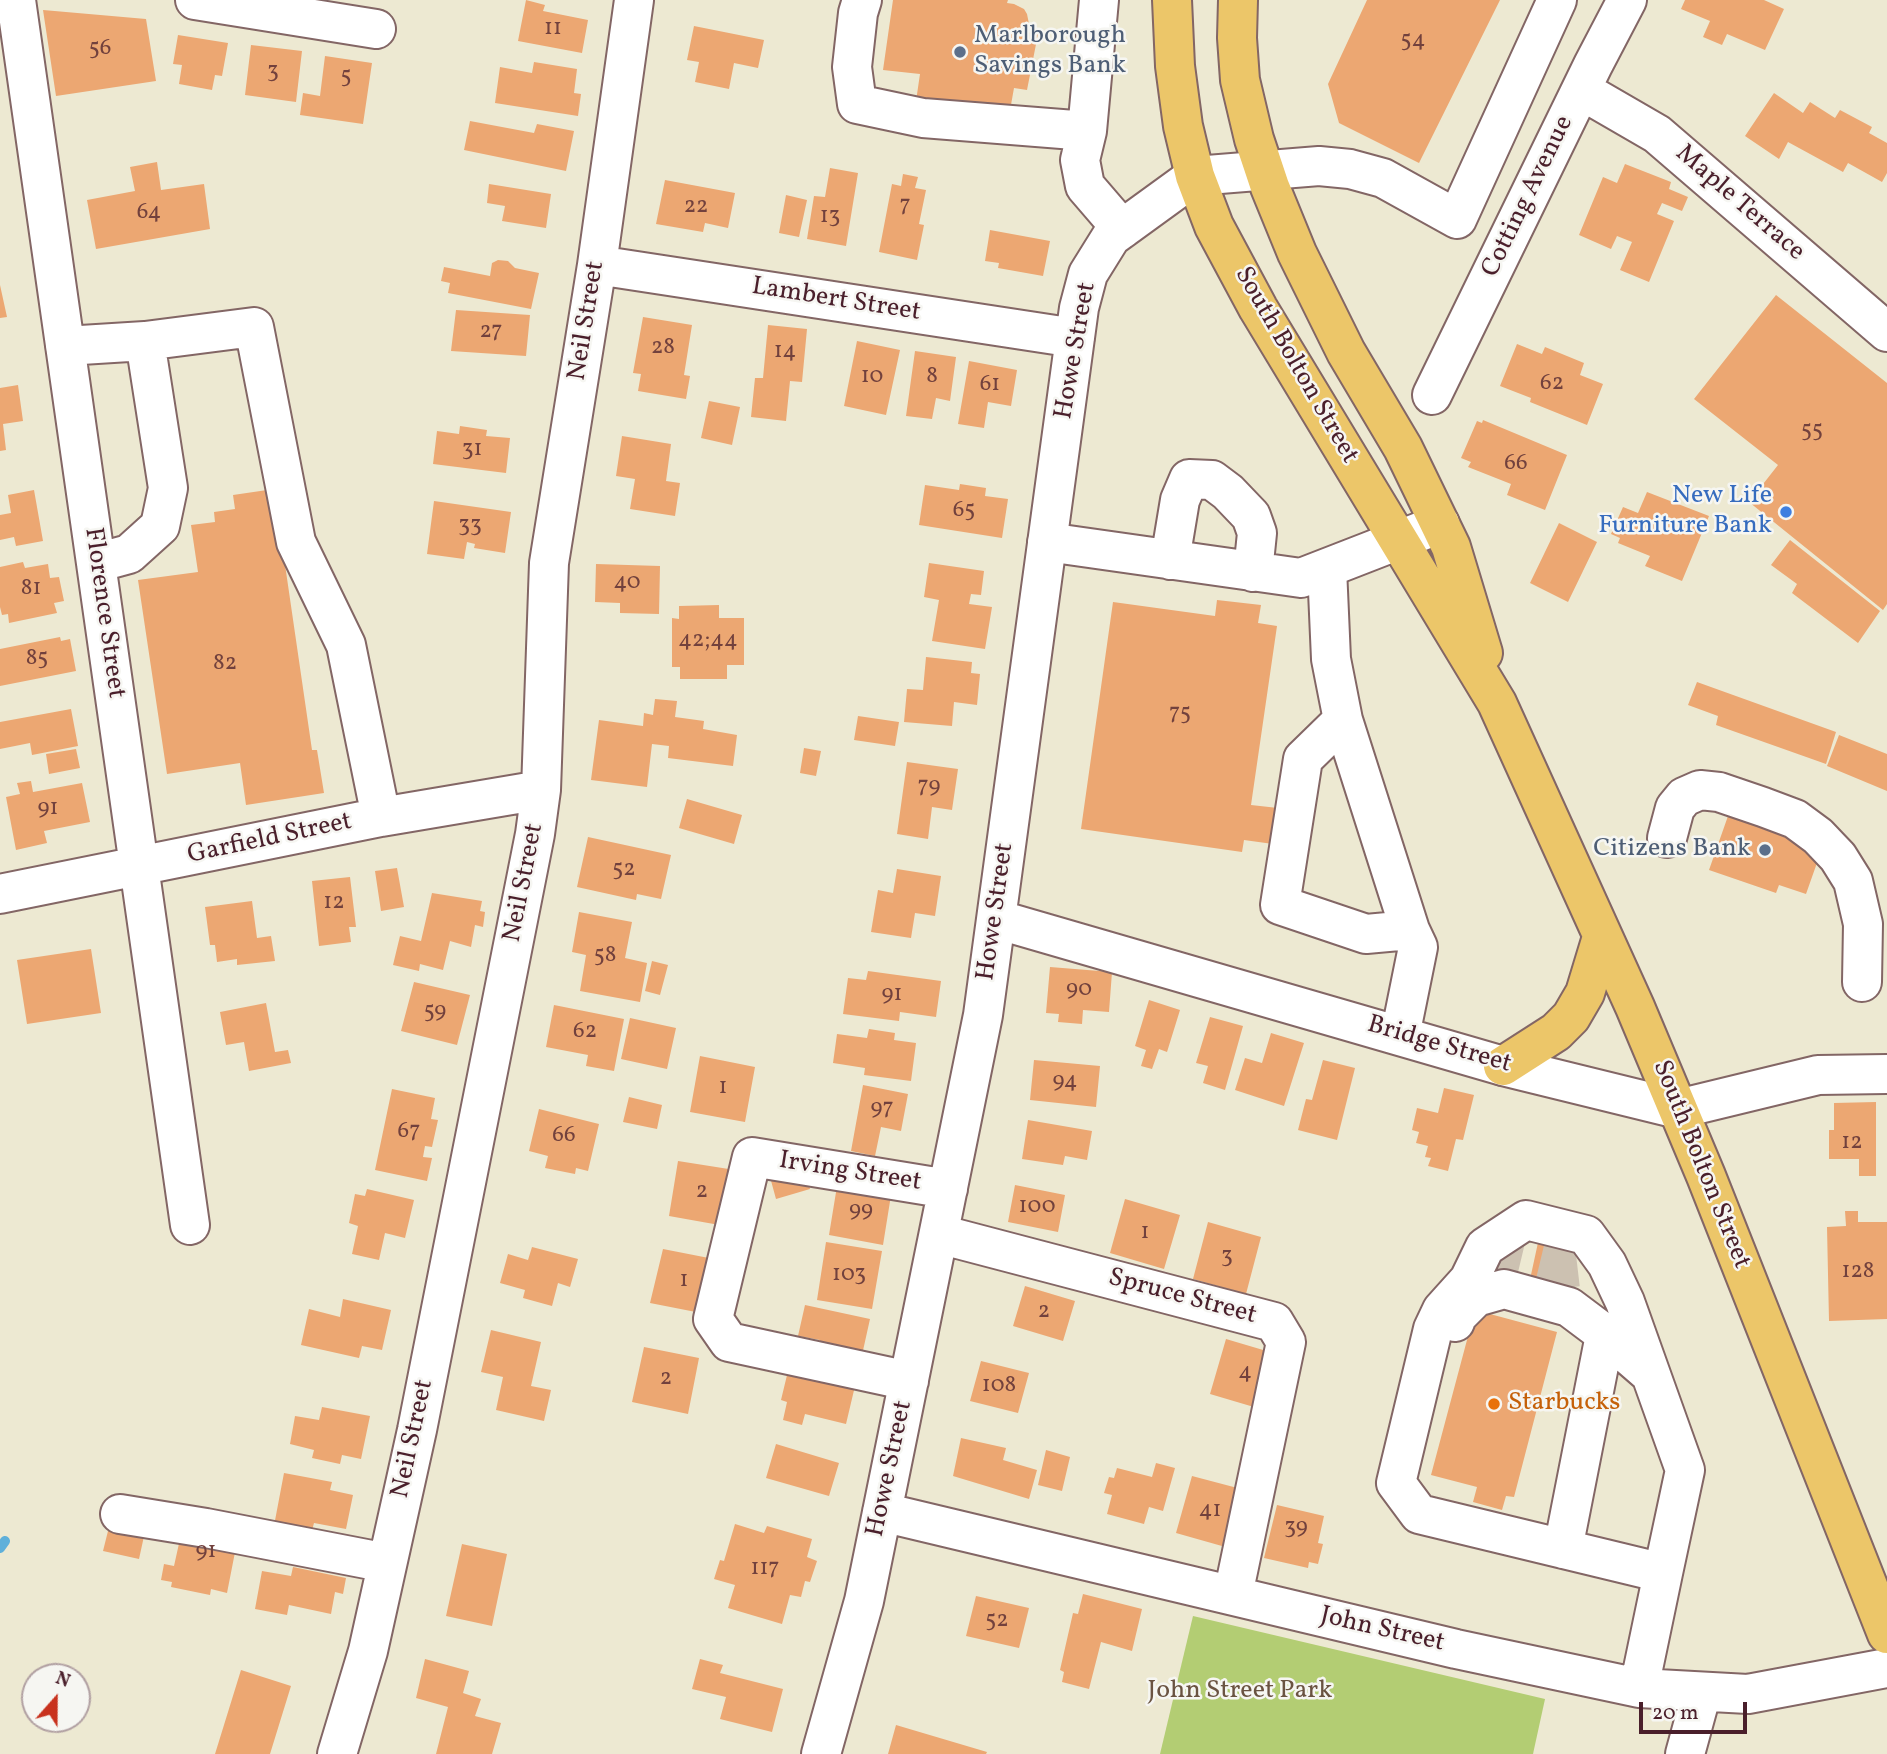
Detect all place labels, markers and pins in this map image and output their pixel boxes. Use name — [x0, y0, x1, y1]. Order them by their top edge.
place label: Marlborough Savings Bank — [974, 21, 1126, 82]
marker: Marlborough Savings Bank — [952, 44, 968, 60]
place label: New Life Furniture Bank — [1598, 481, 1772, 542]
marker: New Life Furniture Bank — [1778, 504, 1794, 520]
place label: Citizens Bank — [1593, 834, 1751, 866]
marker: Citizens Bank — [1757, 842, 1773, 858]
place label: Starbucks — [1508, 1388, 1620, 1420]
marker: Starbucks — [1486, 1396, 1502, 1412]

